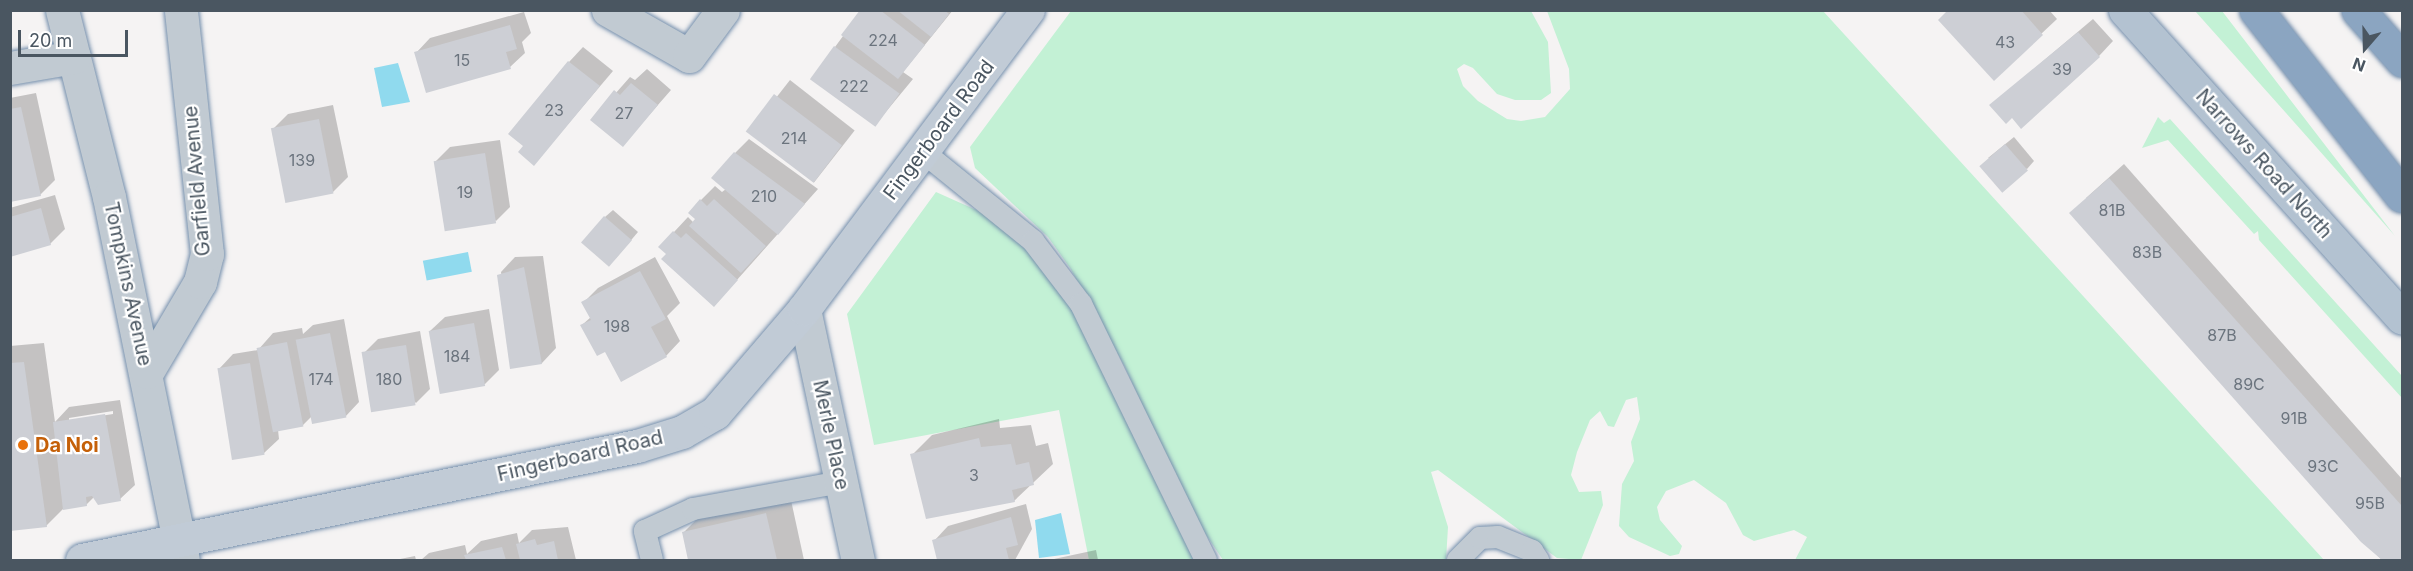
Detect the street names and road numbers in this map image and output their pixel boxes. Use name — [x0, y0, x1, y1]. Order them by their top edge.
street label: Fingerboard Road — [879, 55, 999, 205]
street label: Narrows Road North — [2191, 84, 2337, 244]
street label: Garfield Avenue — [178, 105, 216, 257]
street label: Tompkins Avenue — [99, 200, 157, 368]
street label: Merle Place — [808, 378, 854, 492]
street label: Fingerboard Road — [495, 425, 665, 487]

